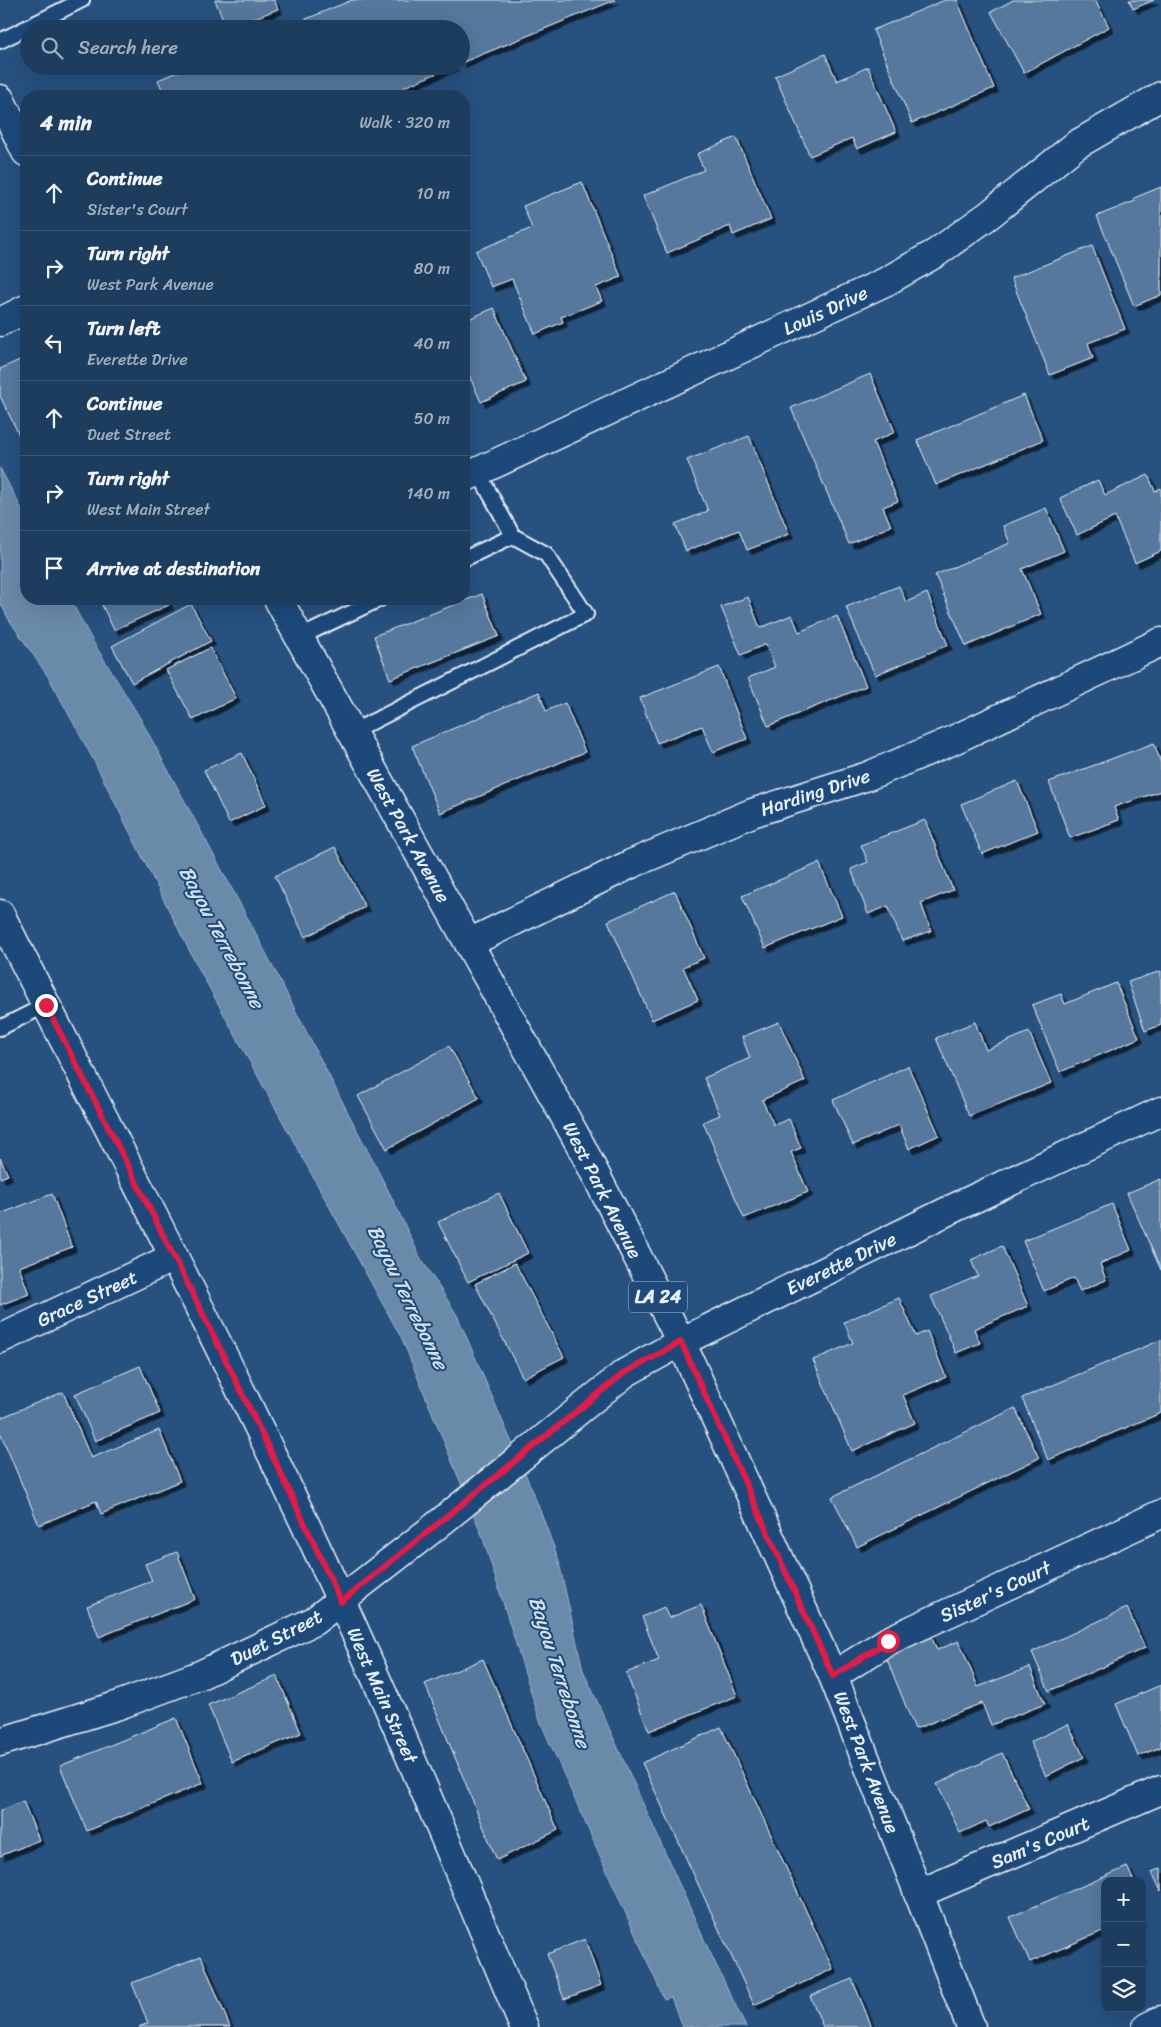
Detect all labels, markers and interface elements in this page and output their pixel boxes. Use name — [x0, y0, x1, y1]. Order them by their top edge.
search box — [20, 20, 470, 75]
text: Search here — [78, 31, 178, 64]
icon: search — [38, 34, 66, 62]
text: 4 min — [40, 104, 92, 142]
text: Walk · 320 m — [359, 108, 450, 137]
text: Continue — [87, 162, 163, 195]
icon: ahead — [40, 179, 68, 207]
text: 10 m — [417, 179, 450, 208]
text: Sister's Court — [87, 195, 188, 224]
text: Turn right — [87, 237, 169, 270]
icon: right — [40, 254, 68, 282]
text: 80 m — [414, 254, 450, 283]
text: West Park Avenue — [87, 270, 214, 299]
street label: Louis Drive — [777, 276, 873, 345]
text: Turn left — [87, 312, 160, 345]
icon: left — [40, 329, 68, 357]
text: 40 m — [413, 329, 450, 358]
text: Everette Drive — [87, 345, 188, 374]
text: Continue — [87, 387, 163, 420]
icon: ahead — [40, 404, 68, 432]
text: 50 m — [414, 404, 450, 433]
text: Duet Street — [87, 420, 171, 449]
text: Turn right — [87, 462, 169, 495]
icon: right — [40, 479, 68, 507]
text: 140 m — [407, 479, 450, 508]
text: West Main Street — [87, 495, 210, 524]
text: Arrive at destination — [87, 552, 260, 585]
icon: arrive — [40, 554, 68, 582]
street label: Harding Drive — [756, 759, 875, 826]
street label: West Park Avenue — [358, 761, 460, 909]
water label: Bayou Terrebonne — [169, 859, 275, 1017]
route end — [35, 994, 58, 1017]
street label: West Park Avenue — [554, 1116, 652, 1265]
water label: Bayou Terrebonne — [357, 1219, 459, 1377]
street label: Everette Drive — [780, 1222, 902, 1304]
street label: Grace Street — [31, 1261, 143, 1336]
road number: LA 24 — [629, 1281, 687, 1312]
street label: Sister's Court — [934, 1551, 1058, 1632]
water label: Bayou Terrebonne — [519, 1592, 601, 1754]
street label: Duet Street — [224, 1600, 328, 1675]
street label: West Main Street — [338, 1622, 428, 1770]
route start — [877, 1630, 900, 1653]
street label: West Park Avenue — [824, 1686, 909, 1839]
street label: Sam's Court — [986, 1807, 1095, 1878]
map controls — [1101, 1877, 1146, 2012]
button: + — [1101, 1877, 1146, 1922]
button: − — [1101, 1922, 1146, 1967]
button: layers — [1101, 1967, 1146, 2012]

